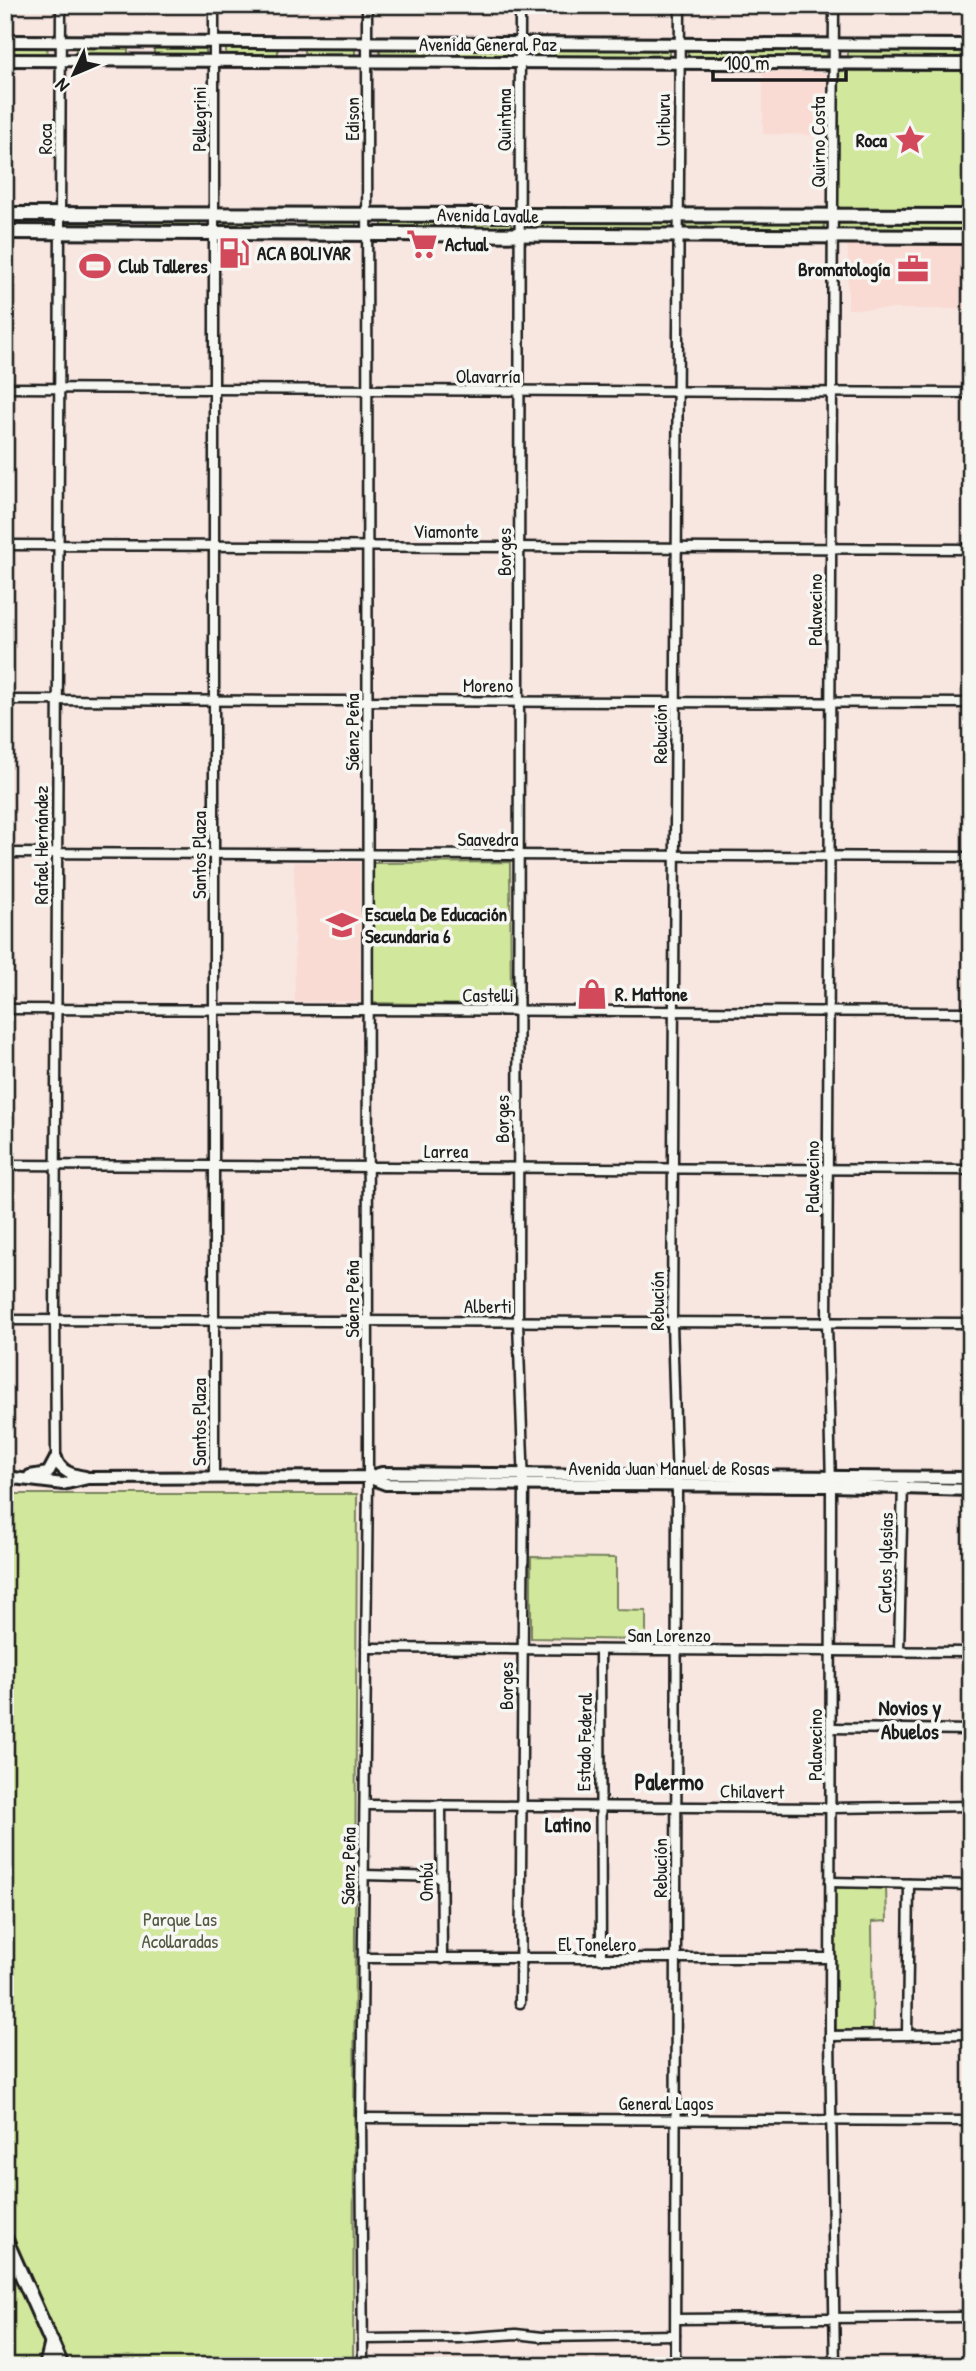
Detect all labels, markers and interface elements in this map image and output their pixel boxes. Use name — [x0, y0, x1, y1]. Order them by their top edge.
street label: Avenida General Paz — [419, 31, 557, 57]
north arrow — [38, 38, 108, 108]
scale bar — [713, 38, 846, 82]
text: 100 m — [724, 48, 770, 77]
text: N — [49, 73, 75, 98]
street label: Pellegrini — [186, 86, 212, 152]
street label: Quintana — [491, 88, 517, 151]
street label: Uriburu — [650, 93, 676, 146]
street label: Quirno Costa — [805, 96, 831, 188]
street label: Edison — [339, 97, 365, 141]
street label: Roca — [32, 123, 58, 155]
place icon: Roca — [893, 123, 927, 157]
place label: Roca — [856, 127, 888, 153]
street label: Avenida Lavalle — [437, 201, 540, 229]
supermarket icon: Actual — [405, 227, 439, 261]
place label: Actual — [445, 231, 489, 257]
fuel station icon: ACA BOLIVAR — [217, 236, 251, 270]
place label: ACA BOLIVAR — [257, 240, 351, 266]
sports icon: Club Talleres — [78, 249, 112, 283]
office icon: Bromatología — [896, 252, 930, 286]
place label: Club Talleres — [118, 253, 208, 279]
place label: Bromatología — [798, 256, 891, 283]
street label: Olavarría — [456, 363, 521, 389]
street label: Viamonte — [413, 518, 479, 544]
street label: Borges — [491, 528, 517, 576]
street label: Palavecino — [802, 574, 828, 646]
street label: Moreno — [463, 672, 513, 698]
street label: Sáenz Peña — [339, 693, 365, 771]
street label: Rebución — [647, 704, 673, 764]
street label: Rafael Hernández — [28, 786, 54, 904]
street label: Santos Plaza — [186, 811, 212, 899]
street label: Saavedra — [458, 826, 519, 852]
place label: Escuela De Educación Secundaria 6 — [365, 901, 508, 949]
school or university icon: Escuela De Educación Secundaria 6 — [325, 908, 359, 942]
shop icon: R. Mattone — [575, 977, 609, 1011]
place label: R. Mattone — [615, 981, 688, 1007]
street label: Castelli — [462, 982, 514, 1008]
street label: Borges — [489, 1095, 515, 1143]
street label: Larrea — [424, 1138, 469, 1164]
street label: Palavecino — [799, 1141, 825, 1213]
street label: Sáenz Peña — [339, 1260, 365, 1338]
street label: Rebución — [644, 1271, 670, 1331]
street label: Alberti — [464, 1293, 512, 1319]
street label: Santos Plaza — [186, 1378, 212, 1466]
street label: Avenida Juan Manuel de Rosas — [568, 1455, 770, 1481]
street label: Carlos Iglesias — [871, 1512, 899, 1614]
street label: San Lorenzo — [627, 1622, 711, 1648]
street label: Borges — [493, 1662, 519, 1710]
street label: Estado Federal — [570, 1692, 598, 1792]
district label: Novios y Abuelos — [879, 1693, 942, 1746]
street label: Palavecino — [802, 1709, 828, 1781]
district label: Palermo — [634, 1766, 704, 1797]
street label: Chilavert — [720, 1777, 785, 1805]
district label: Latino — [545, 1810, 591, 1839]
street label: Sáenz Peña — [334, 1826, 362, 1905]
street label: Rebución — [647, 1838, 673, 1898]
street label: Ombú — [413, 1862, 439, 1901]
park label: Parque Las Acollaradas — [142, 1906, 218, 1954]
street label: El Tonelero — [558, 1931, 636, 1957]
street label: General Lagos — [619, 2090, 713, 2116]

